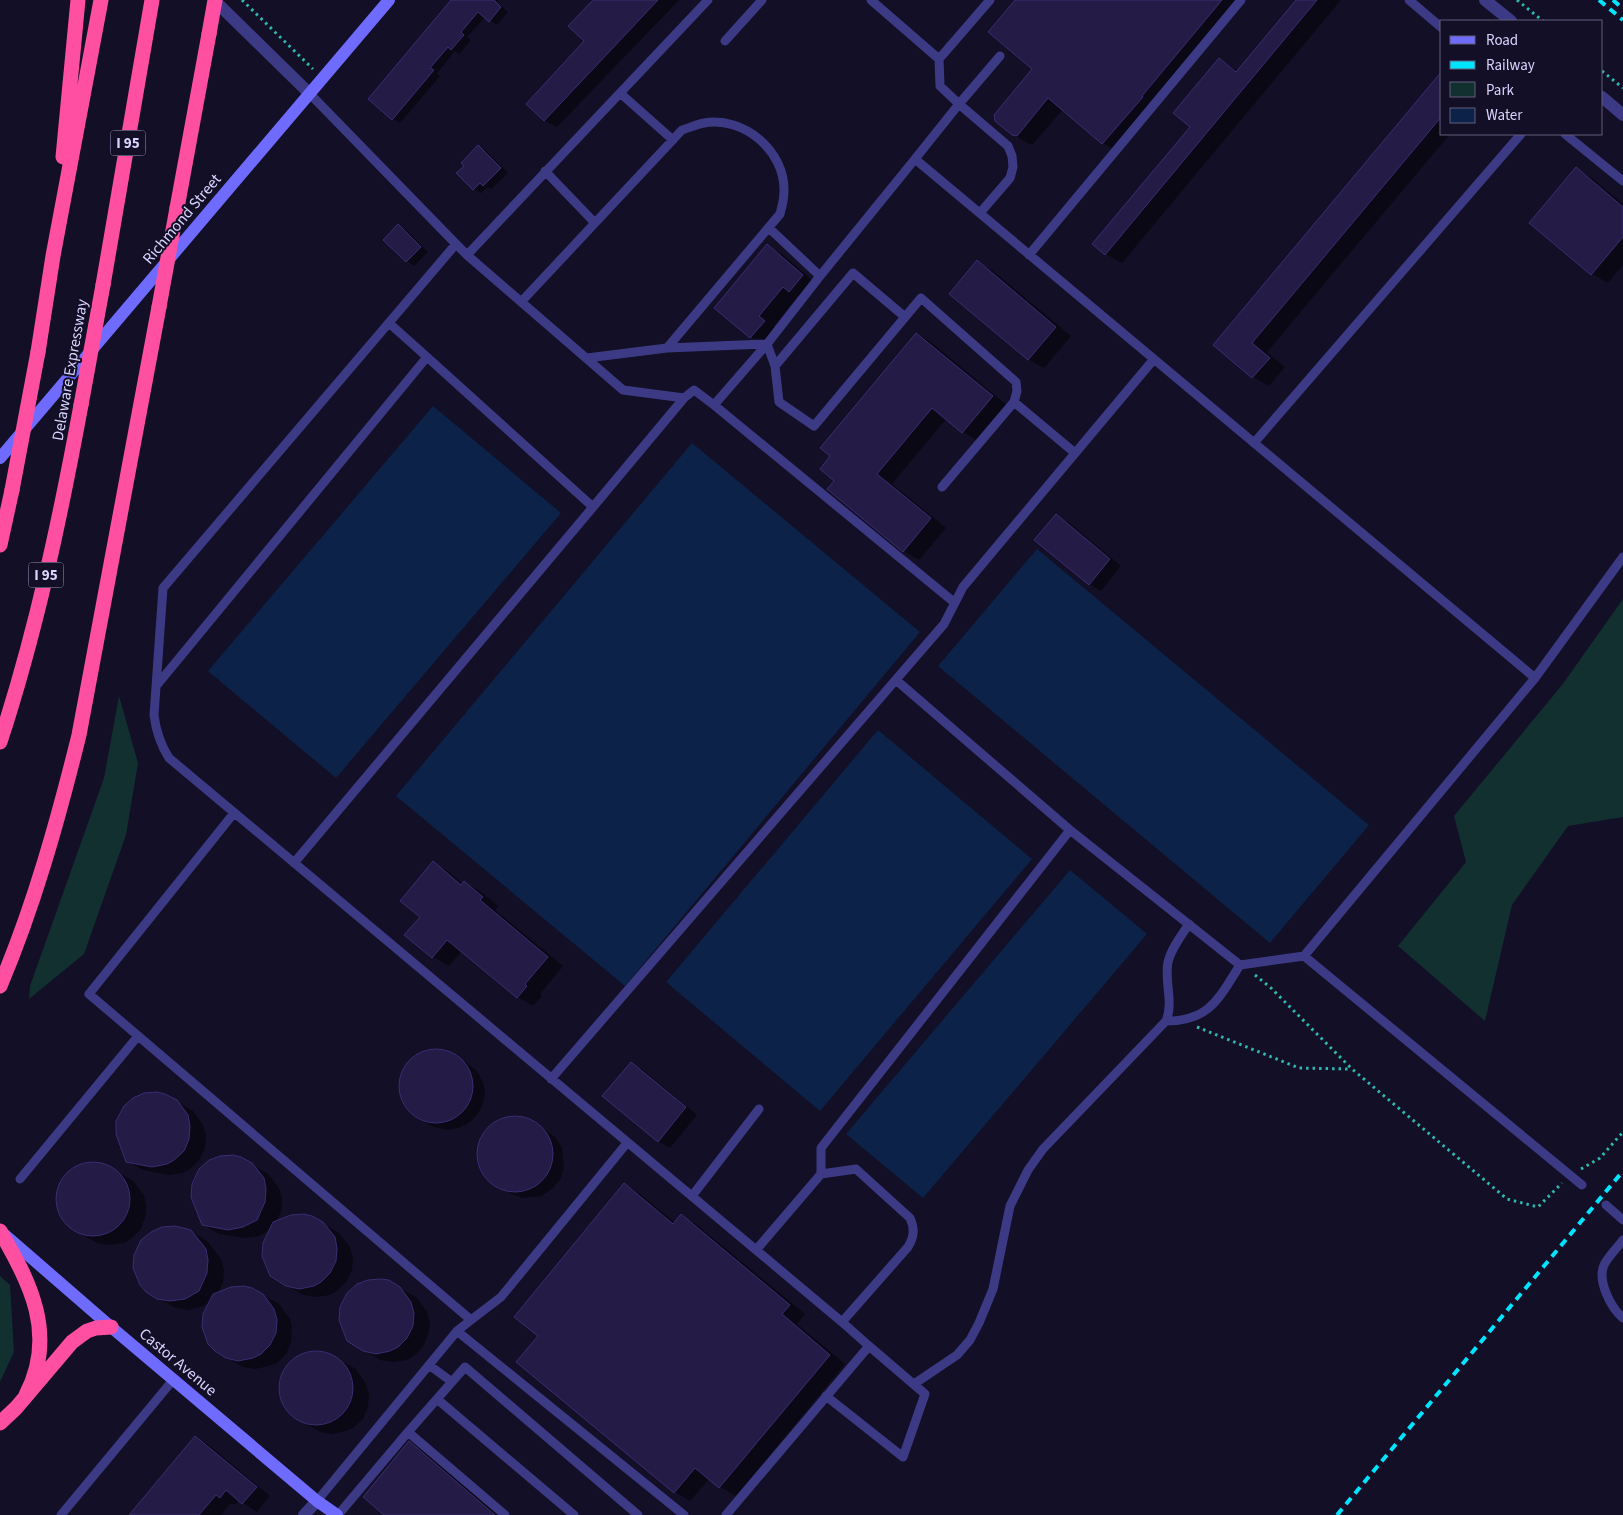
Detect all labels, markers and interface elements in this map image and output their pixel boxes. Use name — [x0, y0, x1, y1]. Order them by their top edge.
legend — [1440, 20, 1603, 135]
text: Road — [1486, 30, 1518, 51]
text: Railway — [1486, 55, 1535, 76]
text: Park — [1486, 80, 1515, 101]
text: Water — [1486, 105, 1523, 126]
road number: I 95 — [110, 130, 146, 156]
street label: Richmond Street — [138, 169, 227, 269]
street label: Delaware Expressway — [47, 297, 93, 443]
road number: I 95 — [28, 562, 64, 588]
street label: Castor Avenue — [134, 1323, 222, 1401]

